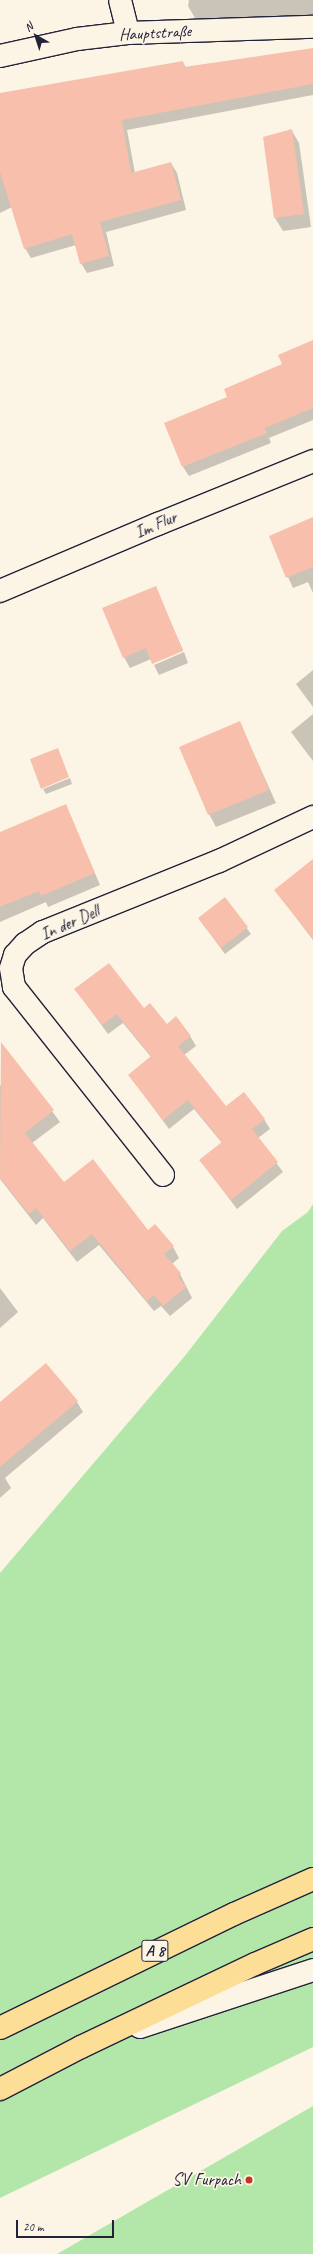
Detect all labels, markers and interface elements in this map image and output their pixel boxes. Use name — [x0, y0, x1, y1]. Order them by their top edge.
north arrow — [16, 16, 56, 56]
text: N — [21, 19, 36, 34]
street label: Hauptstraße — [118, 21, 192, 45]
street label: Im Flur — [132, 507, 180, 543]
street label: In der Dell — [37, 901, 103, 945]
road number: A 8 — [141, 1937, 169, 1965]
place label: SV Furpach — [172, 2170, 241, 2190]
marker: SV Furpach — [244, 2175, 254, 2185]
scale bar — [18, 2212, 116, 2238]
text: 20 m — [23, 2219, 43, 2235]

